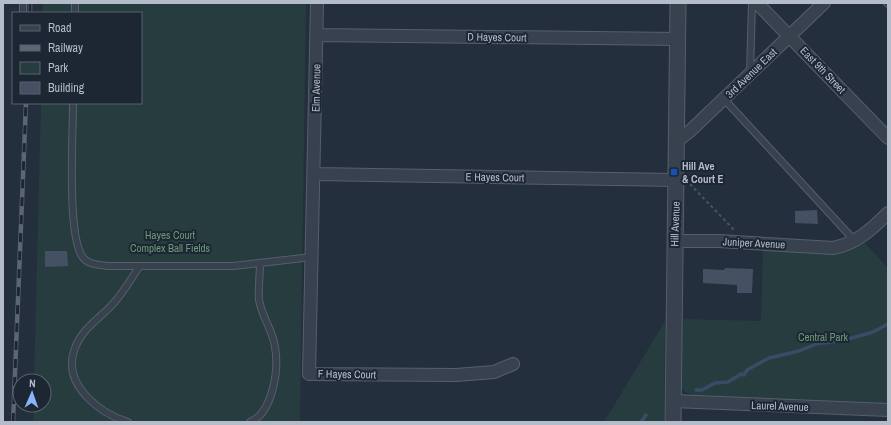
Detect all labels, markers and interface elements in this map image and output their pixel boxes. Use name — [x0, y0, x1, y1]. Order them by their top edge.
legend — [12, 12, 142, 104]
text: Road — [48, 20, 72, 36]
street label: D Hayes Court — [467, 29, 527, 45]
text: Railway — [48, 40, 83, 56]
street label: East 9th Street — [797, 44, 849, 97]
street label: 3rd Avenue East — [722, 45, 780, 101]
text: Park — [48, 60, 68, 76]
street label: Elm Avenue — [309, 64, 323, 112]
text: Building — [48, 80, 85, 96]
place label: Hill Ave & Court E — [682, 159, 724, 186]
marker: Hill Ave & Court E — [669, 167, 679, 177]
street label: E Hayes Court — [466, 169, 525, 185]
street label: Hill Avenue — [667, 201, 683, 247]
park label: Hayes Court Complex Ball Fields — [130, 228, 211, 255]
street label: Juniper Avenue — [722, 234, 786, 252]
park label: Central Park — [798, 330, 849, 344]
street label: F Hayes Court — [318, 366, 377, 382]
north arrow — [12, 373, 52, 413]
text: N — [29, 376, 36, 390]
street label: Laurel Avenue — [751, 398, 809, 414]

